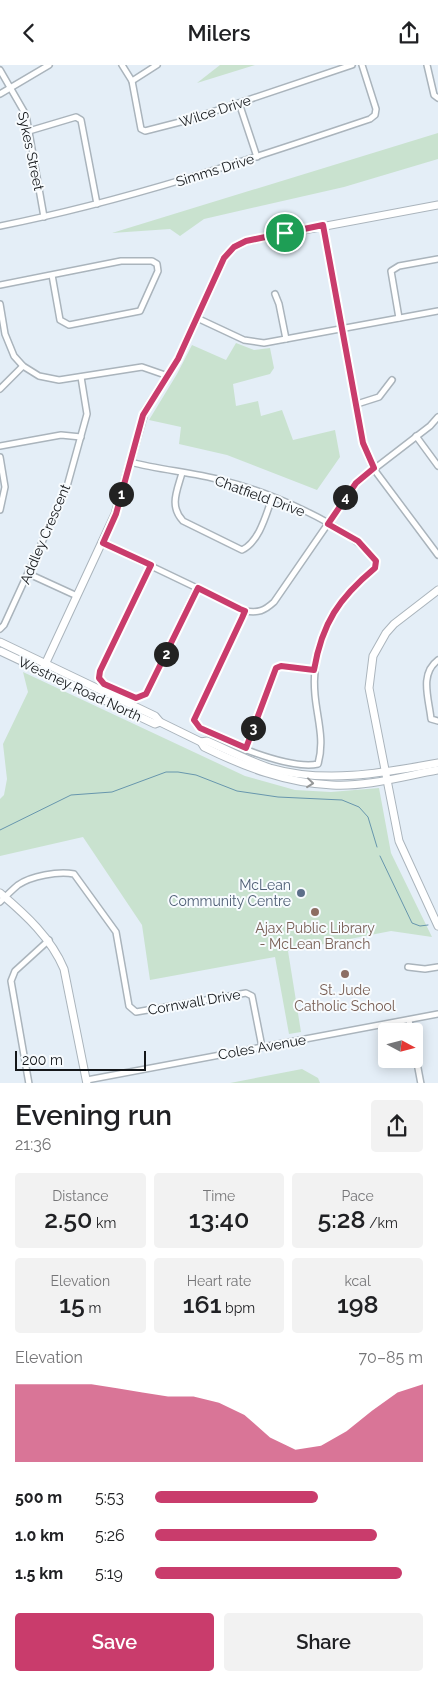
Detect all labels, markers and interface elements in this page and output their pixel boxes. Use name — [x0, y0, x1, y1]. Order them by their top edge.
icon: back — [15, 19, 43, 47]
icon: share — [395, 19, 423, 47]
text: Milers — [187, 20, 251, 46]
street label: Wilce Drive — [177, 92, 253, 130]
street label: Sykes Street — [15, 110, 47, 192]
street label: Simms Drive — [174, 151, 256, 189]
pin — [264, 212, 306, 254]
icon: arrive — [271, 219, 299, 247]
street label: Chatfield Drive — [213, 472, 307, 520]
street label: Addley Crescent — [17, 481, 73, 586]
pin: 1 — [108, 481, 134, 507]
pin: 4 — [332, 485, 358, 509]
text: 1 — [118, 486, 125, 502]
text: 4 — [342, 489, 350, 505]
pin: 2 — [154, 641, 178, 667]
text: 2 — [163, 646, 170, 662]
street label: Westney Road North — [16, 653, 144, 725]
pin: 3 — [240, 715, 266, 741]
text: 3 — [250, 720, 257, 736]
one-way arrow — [306, 777, 314, 788]
place label: McLean Community Centre — [169, 877, 291, 909]
marker: McLean Community Centre — [295, 887, 307, 899]
marker: Ajax Public Library - McLean Branch — [309, 906, 321, 918]
place label: Ajax Public Library - McLean Branch — [255, 920, 375, 952]
marker: St. Jude Catholic School — [339, 968, 351, 980]
place label: St. Jude Catholic School — [294, 982, 396, 1014]
street label: Cornwall Drive — [146, 986, 242, 1018]
north arrow — [378, 1023, 422, 1067]
map controls — [378, 1023, 423, 1068]
street label: Coles Avenue — [217, 1031, 307, 1063]
scale bar — [15, 1049, 146, 1072]
text: 200 m — [22, 1052, 63, 1068]
text: Evening run — [15, 1099, 172, 1132]
button: share — [371, 1100, 423, 1152]
text: 21:36 — [15, 1135, 51, 1154]
text: Distance — [52, 1188, 108, 1204]
text: Time — [203, 1188, 235, 1204]
text: Pace — [342, 1188, 374, 1204]
text: 2.50 — [44, 1204, 92, 1234]
text: 13:40 — [189, 1204, 249, 1234]
text: 5:28 — [317, 1204, 366, 1234]
text: km — [92, 1215, 116, 1231]
text: /km — [366, 1215, 398, 1231]
text: Elevation — [51, 1273, 110, 1289]
text: Heart rate — [187, 1273, 251, 1289]
text: kcal — [345, 1273, 371, 1289]
text: 15 — [59, 1289, 85, 1319]
text: 161 — [183, 1289, 222, 1319]
text: 198 — [337, 1289, 378, 1319]
text: m — [85, 1300, 101, 1316]
text: bpm — [222, 1300, 255, 1316]
text: Elevation — [15, 1348, 83, 1367]
text: 70–85 m — [359, 1348, 423, 1367]
text: 500 m — [15, 1488, 62, 1507]
text: 5:53 — [95, 1488, 124, 1507]
text: 1.0 km — [15, 1526, 64, 1545]
text: 5:26 — [95, 1526, 125, 1545]
text: 1.5 km — [15, 1564, 63, 1583]
text: 5:19 — [95, 1564, 123, 1583]
button: Save — [15, 1613, 214, 1671]
button: Share — [224, 1613, 423, 1671]

